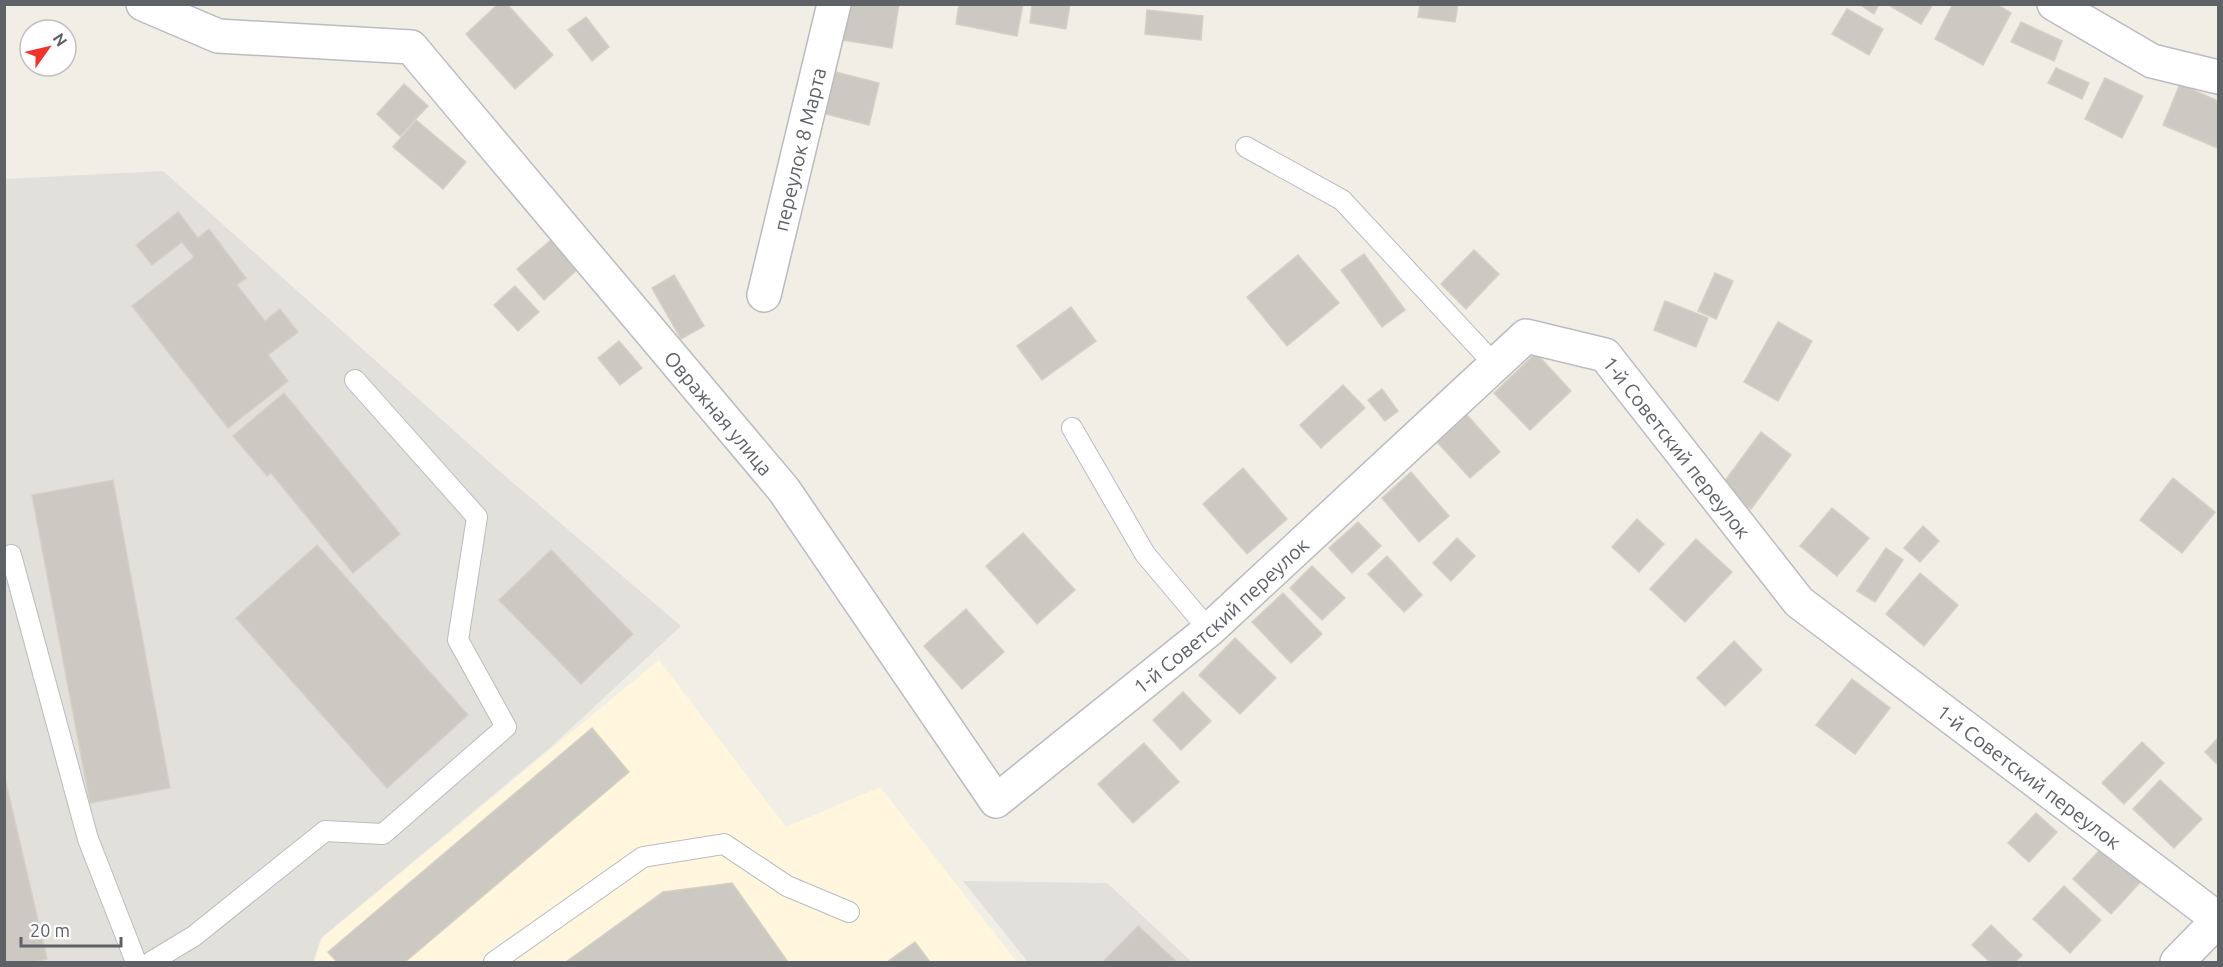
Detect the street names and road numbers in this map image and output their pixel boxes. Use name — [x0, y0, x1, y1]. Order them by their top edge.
street label: переулок 8 Марта — [768, 65, 830, 233]
street label: Овражная улица — [660, 346, 778, 480]
street label: 1-й Советский переулок — [1599, 351, 1756, 542]
street label: 1-й Советский переулок — [1129, 533, 1313, 698]
street label: 1-й Советский переулок — [1933, 699, 2126, 853]

